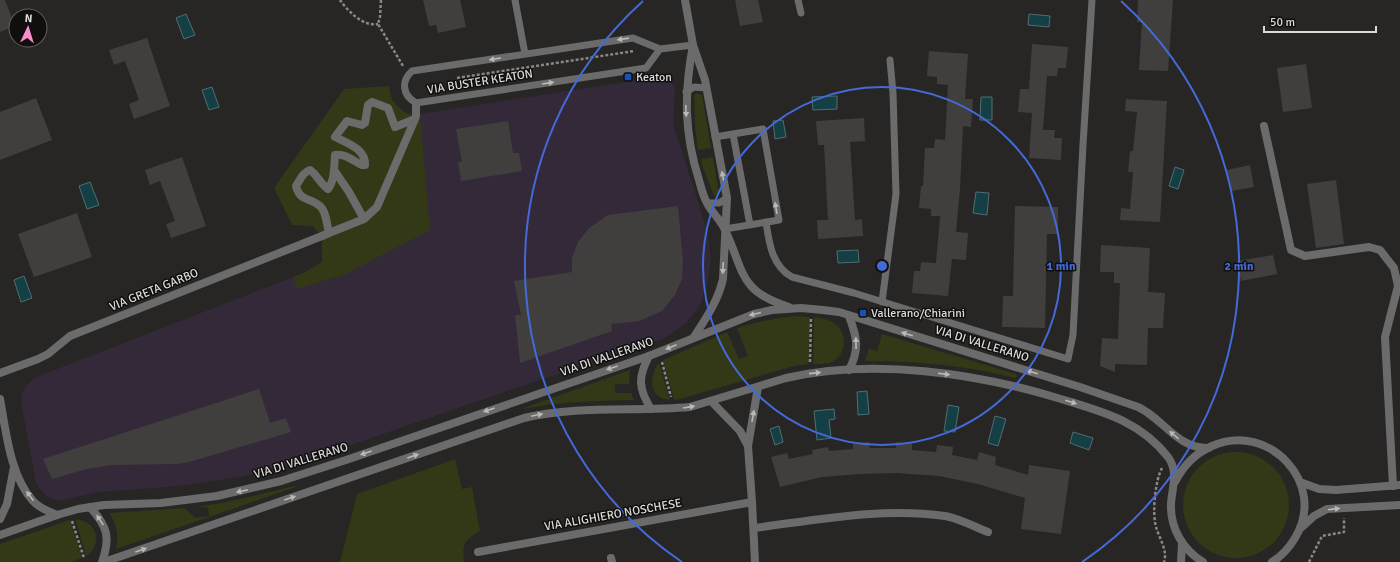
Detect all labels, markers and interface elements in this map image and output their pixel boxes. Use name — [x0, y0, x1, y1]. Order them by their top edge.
north arrow — [8, 8, 48, 48]
scale bar — [1264, 8, 1376, 34]
text: N — [24, 12, 33, 25]
text: 50 m — [1270, 15, 1295, 30]
one-way arrow — [617, 36, 629, 42]
one-way arrow — [489, 56, 501, 62]
street label: VIA BUSTER KEATON — [426, 66, 534, 98]
place label: Keaton — [636, 70, 672, 85]
marker: Keaton — [623, 72, 633, 82]
one-way arrow — [542, 80, 554, 86]
one-way arrow — [683, 105, 689, 118]
one-way arrow — [720, 171, 726, 183]
one-way arrow — [773, 202, 779, 214]
centre of rings — [875, 259, 889, 273]
text: 1 min — [1047, 259, 1076, 274]
text: 2 min — [1225, 259, 1254, 274]
one-way arrow — [720, 262, 727, 274]
street label: VIA GRETA GARBO — [107, 265, 201, 315]
place label: Vallerano/Chiarini — [871, 306, 965, 321]
marker: Vallerano/Chiarini — [858, 308, 868, 318]
one-way arrow — [749, 311, 761, 317]
street label: VIA DI VALLERANO — [933, 323, 1031, 365]
one-way arrow — [901, 330, 913, 336]
street label: VIA DI VALLERANO — [558, 334, 656, 380]
one-way arrow — [853, 336, 859, 349]
one-way arrow — [665, 344, 677, 350]
one-way arrow — [605, 365, 617, 371]
one-way arrow — [1025, 369, 1037, 375]
one-way arrow — [809, 370, 821, 376]
one-way arrow — [938, 371, 950, 377]
one-way arrow — [1065, 399, 1077, 405]
one-way arrow — [683, 403, 696, 409]
one-way arrow — [482, 407, 494, 413]
one-way arrow — [751, 410, 757, 422]
one-way arrow — [530, 412, 543, 418]
one-way arrow — [1168, 431, 1179, 440]
street label: VIA DI VALLERANO — [252, 440, 350, 482]
one-way arrow — [360, 450, 372, 456]
one-way arrow — [408, 453, 420, 459]
one-way arrow — [235, 488, 248, 494]
one-way arrow — [26, 491, 34, 502]
one-way arrow — [285, 495, 297, 501]
street label: VIA ALIGHIERO NOSCHESE — [543, 495, 683, 534]
one-way arrow — [1328, 506, 1340, 512]
one-way arrow — [97, 514, 104, 525]
one-way arrow — [135, 547, 147, 553]

